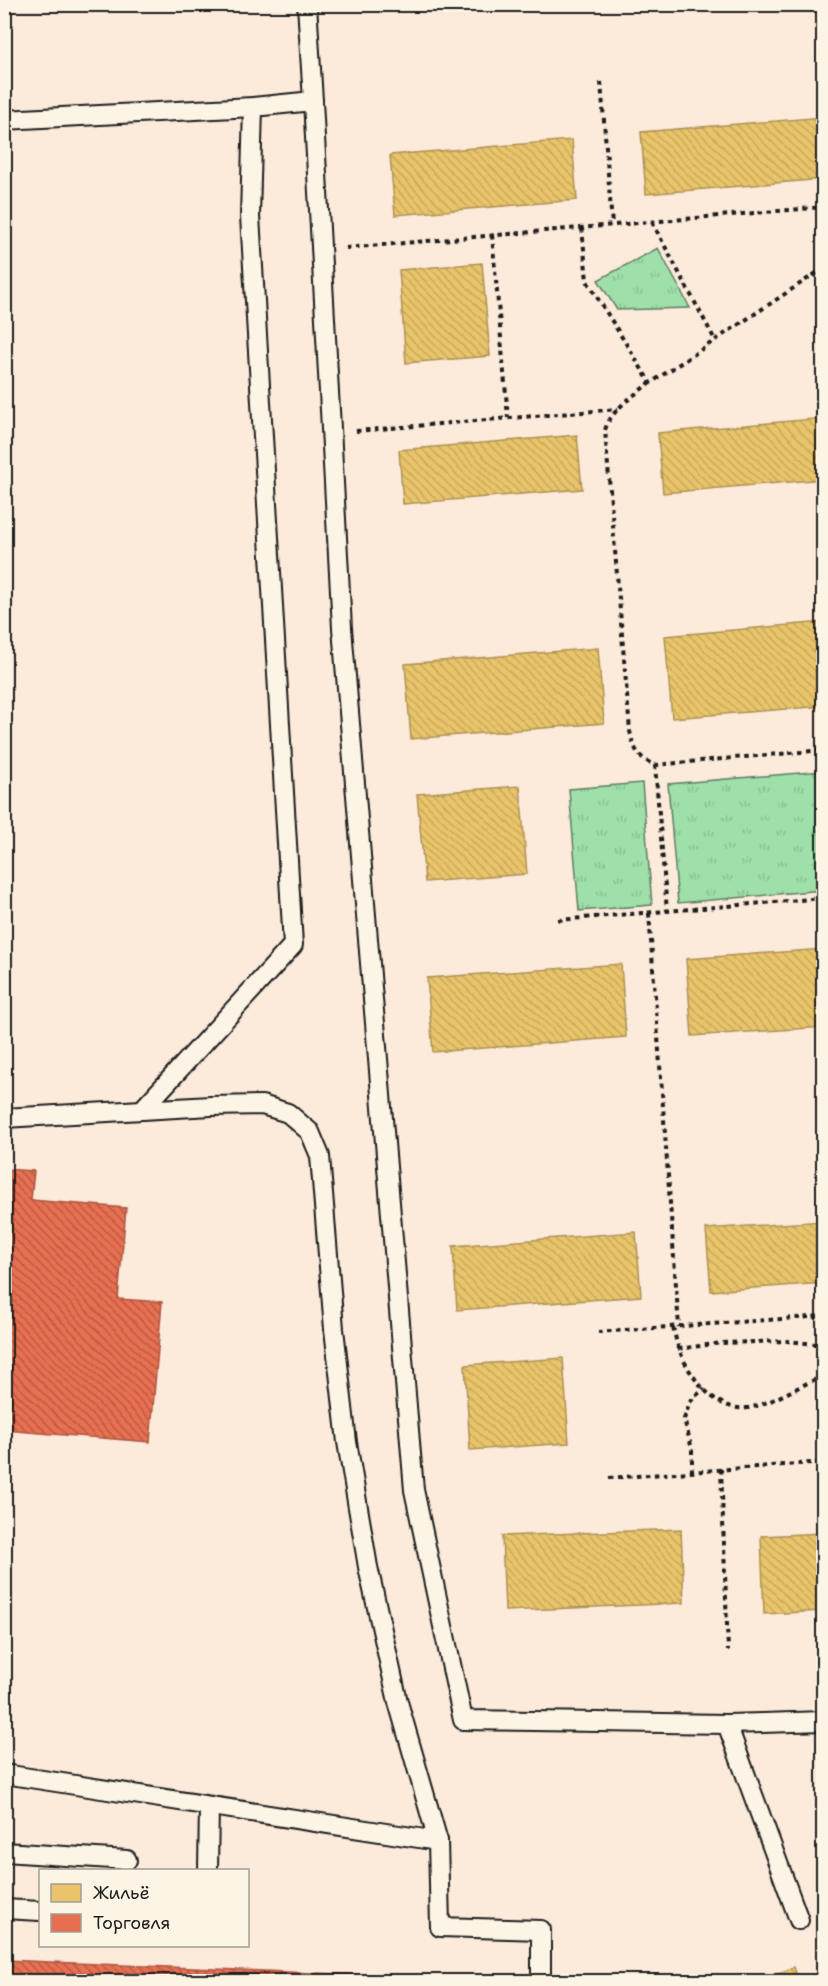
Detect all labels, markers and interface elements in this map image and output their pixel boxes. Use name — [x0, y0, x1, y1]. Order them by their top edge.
legend — [39, 1869, 249, 1947]
text: Жильё — [93, 1881, 150, 1905]
text: Торговля — [93, 1911, 171, 1935]

